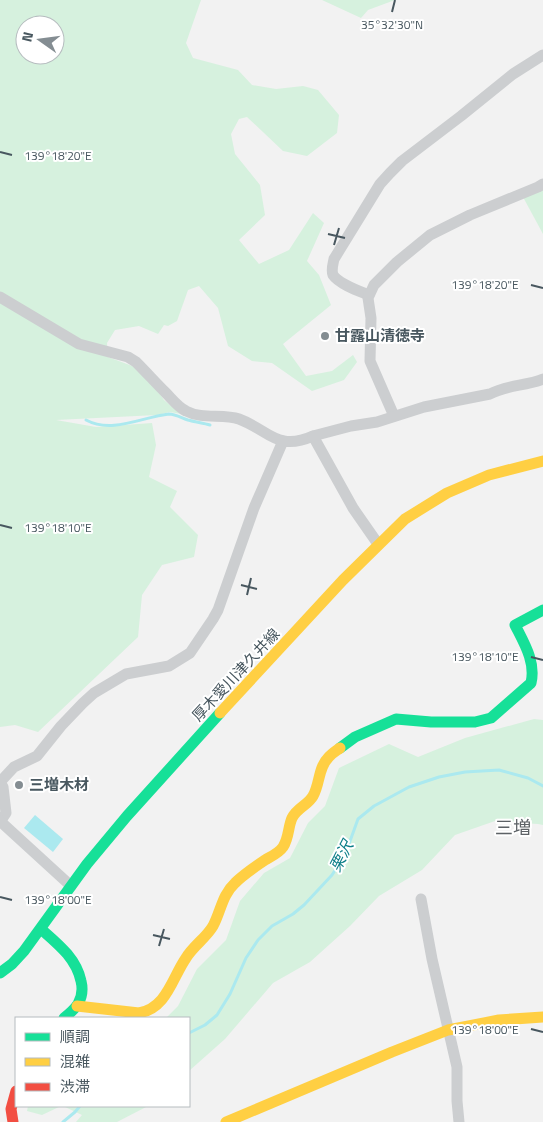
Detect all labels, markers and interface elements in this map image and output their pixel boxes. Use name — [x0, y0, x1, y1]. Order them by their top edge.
north arrow — [15, 15, 65, 65]
text: 35°32'30"N — [361, 15, 423, 34]
text: N — [16, 29, 38, 44]
text: 139°18'20"E — [24, 146, 92, 165]
text: 139°18'20"E — [451, 275, 519, 294]
place label: 甘露山清徳寺 — [335, 324, 425, 347]
marker: 甘露山清徳寺 — [319, 330, 331, 342]
text: 139°18'10"E — [24, 518, 92, 537]
street label: 厚木愛川津久井線 — [186, 623, 285, 726]
text: 139°18'10"E — [451, 647, 519, 666]
place label: 三増木材 — [29, 773, 89, 796]
marker: 三増木材 — [13, 779, 25, 791]
district label: 三増 — [495, 814, 531, 841]
water label: 栗沢 — [323, 835, 360, 876]
text: 139°18'00"E — [24, 890, 92, 909]
legend — [15, 1017, 190, 1107]
text: 139°18'00"E — [451, 1020, 519, 1039]
text: 順調 — [60, 1025, 90, 1048]
text: 混雑 — [60, 1050, 90, 1073]
text: 渋滞 — [60, 1075, 90, 1098]

